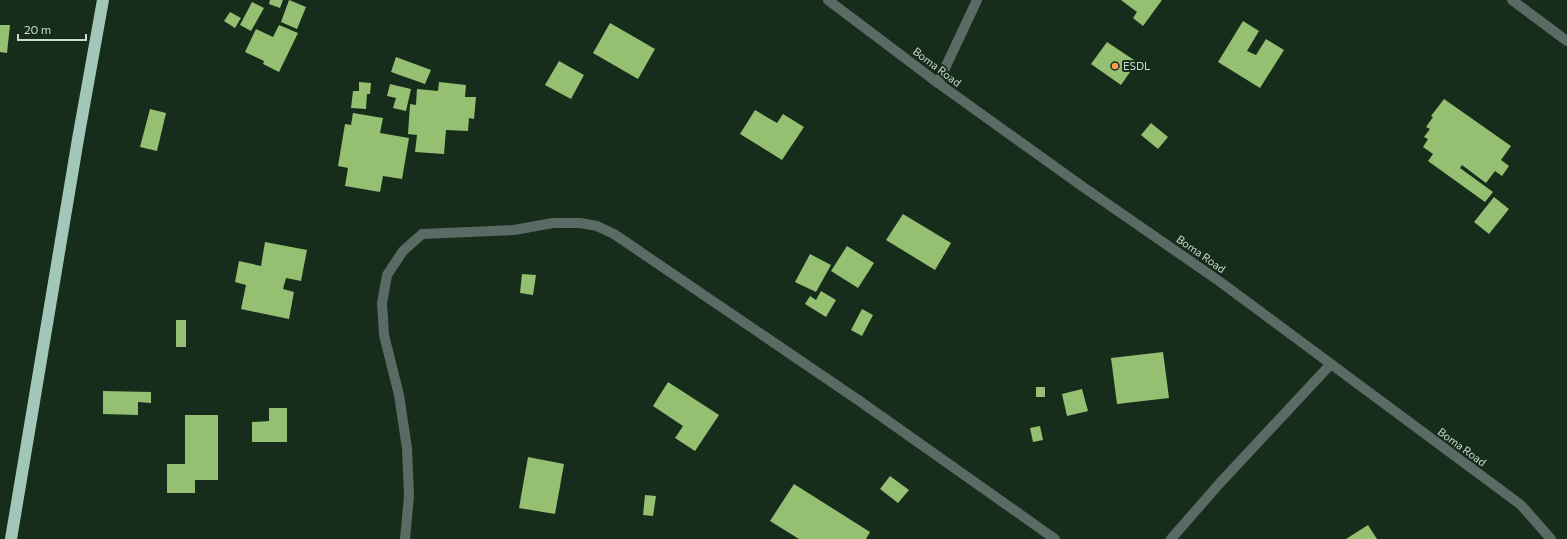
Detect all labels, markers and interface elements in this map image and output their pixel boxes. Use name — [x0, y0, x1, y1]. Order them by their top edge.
scale bar — [18, 16, 86, 42]
text: 20 m — [24, 22, 51, 36]
street label: Boma Road — [911, 44, 964, 89]
place label: ESDL — [1123, 59, 1150, 72]
marker: ESDL — [1110, 61, 1120, 71]
street label: Boma Road — [1174, 232, 1228, 275]
street label: Boma Road — [1435, 425, 1489, 469]

